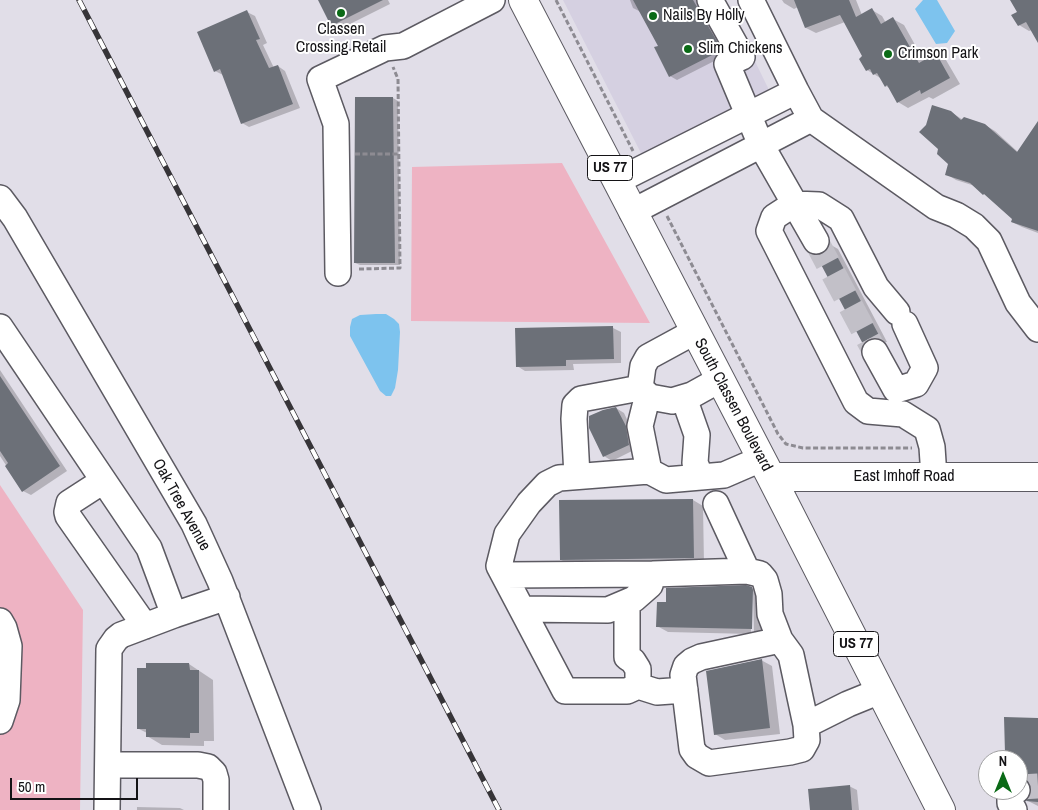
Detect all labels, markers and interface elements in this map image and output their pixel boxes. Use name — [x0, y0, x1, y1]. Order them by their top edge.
place label: Nails By Holly — [663, 6, 745, 26]
marker: Classen Crossing Retail — [335, 7, 347, 19]
marker: Nails By Holly — [647, 10, 659, 22]
place label: Classen Crossing Retail — [296, 20, 386, 58]
place label: Slim Chickens — [698, 39, 783, 59]
marker: Slim Chickens — [682, 43, 694, 55]
place label: Crimson Park — [898, 44, 978, 64]
marker: Crimson Park — [882, 48, 894, 60]
road number: US 77 — [588, 156, 632, 180]
street label: South Classen Boulevard — [690, 335, 776, 475]
street label: Oak Tree Avenue — [148, 456, 214, 554]
street label: East Imhoff Road — [853, 467, 955, 487]
road number: US 77 — [834, 632, 878, 656]
north arrow — [978, 750, 1028, 800]
text: N — [999, 752, 1007, 770]
scale bar — [12, 768, 140, 800]
text: 50 m — [18, 776, 45, 797]

